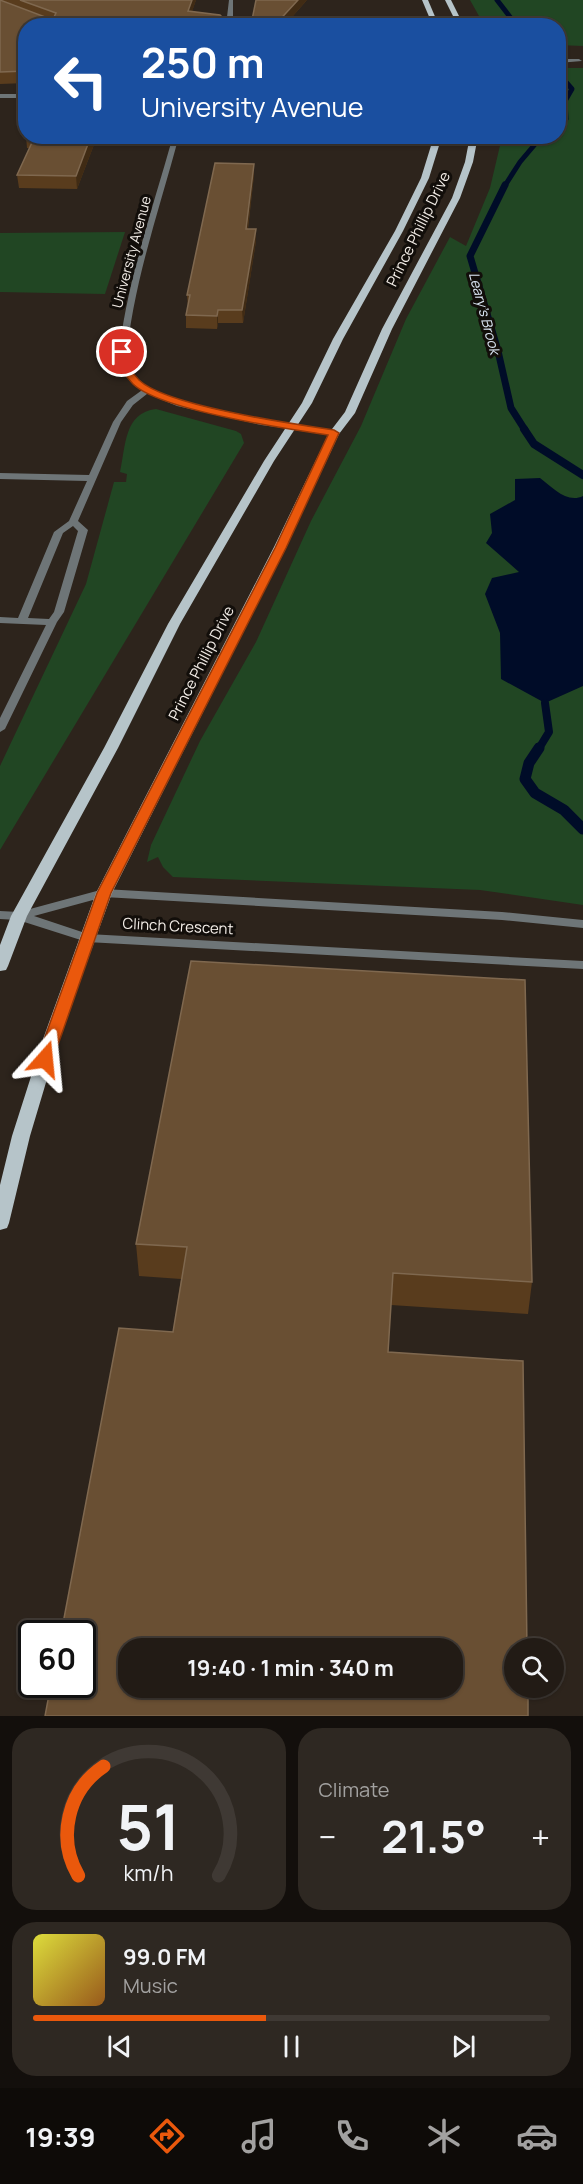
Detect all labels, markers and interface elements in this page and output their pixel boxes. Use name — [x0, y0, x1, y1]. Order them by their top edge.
text: 250 m — [141, 33, 264, 91]
icon: left — [42, 42, 120, 120]
text: University Avenue — [141, 88, 363, 125]
street label: Prince Phillip Drive — [381, 168, 455, 290]
street label: University Avenue — [107, 194, 155, 310]
water label: Leary's Brook — [465, 270, 506, 358]
pin — [96, 326, 147, 377]
icon: arrive — [105, 335, 138, 368]
street label: Prince Phillip Drive — [163, 602, 239, 724]
street label: Clinch Crescent — [122, 913, 234, 939]
position arrow — [13, 1027, 77, 1091]
speed limit sign: 60 — [18, 1620, 96, 1698]
map controls — [504, 1638, 564, 1698]
button: search — [504, 1638, 564, 1698]
text: 19:40 · 1 min · 340 m — [187, 1653, 394, 1683]
text: Climate — [319, 1776, 390, 1803]
text: 51 — [117, 1783, 181, 1869]
text: 21.5° — [381, 1805, 486, 1867]
text: − — [319, 1814, 336, 1859]
text: + — [531, 1814, 550, 1859]
text: km/h — [124, 1858, 174, 1887]
text: 99.0 FM — [123, 1942, 206, 1972]
text: Music — [123, 1972, 178, 1999]
icon: previous — [103, 2030, 136, 2063]
icon: pause — [275, 2030, 308, 2063]
icon: next — [447, 2030, 480, 2063]
icon: directions — [146, 2115, 188, 2157]
icon: music — [238, 2115, 280, 2157]
icon: phone — [331, 2115, 373, 2157]
icon: climate — [423, 2115, 465, 2157]
icon: car — [516, 2115, 558, 2157]
text: 19:39 — [25, 2118, 96, 2155]

